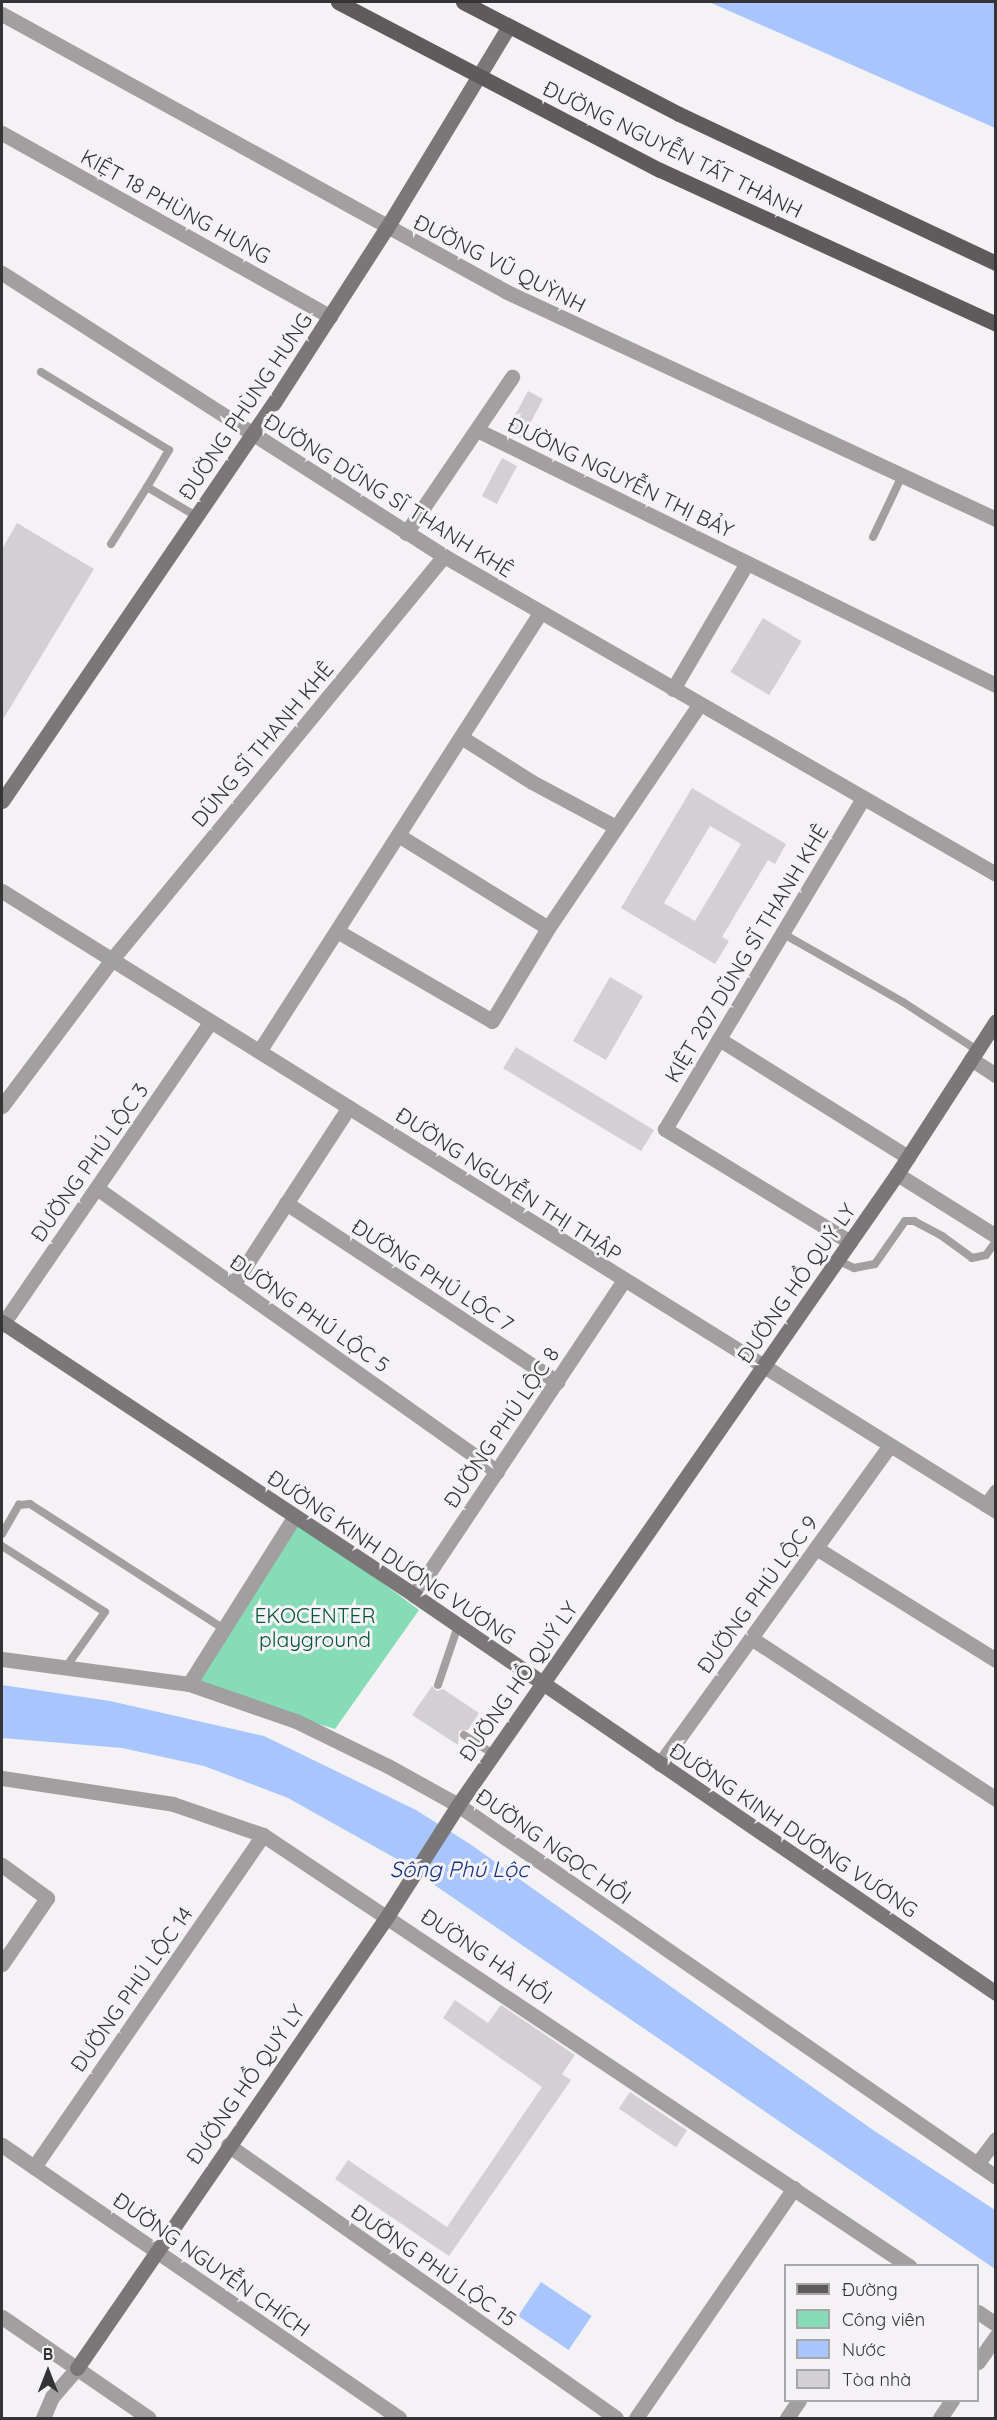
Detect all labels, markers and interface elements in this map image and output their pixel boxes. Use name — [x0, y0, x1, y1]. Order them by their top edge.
street label: ĐƯỜNG NGUYỄN TẤT THÀNH — [539, 75, 807, 223]
street label: KIỆT 18 PHÙNG HƯNG — [77, 143, 275, 269]
street label: ĐƯỜNG VŨ QUỲNH — [410, 209, 590, 317]
street label: ĐƯỜNG PHÙNG HƯNG — [173, 308, 317, 504]
street label: ĐƯỜNG DŨNG SĨ THANH KHÊ — [260, 408, 518, 582]
street label: ĐƯỜNG NGUYỄN THỊ BẢY — [504, 411, 738, 543]
street label: DŨNG SĨ THANH KHÊ — [186, 657, 338, 831]
street label: KIỆT 207 DŨNG SĨ THANH KHÊ — [659, 819, 833, 1087]
street label: ĐƯỜNG PHÚ LỘC 3 — [25, 1078, 153, 1246]
street label: ĐƯỜNG NGUYỄN THỊ THẬP — [392, 1102, 626, 1266]
street label: ĐƯỜNG HỒ QUÝ LY — [732, 1198, 860, 1368]
street label: ĐƯỜNG PHÚ LỘC 7 — [347, 1213, 519, 1337]
street label: ĐƯỜNG PHÚ LỘC 5 — [226, 1249, 394, 1377]
street label: ĐƯỜNG PHÚ LỘC 8 — [438, 1342, 564, 1512]
street label: ĐƯỜNG KINH DƯƠNG VƯƠNG — [263, 1464, 521, 1650]
street label: ĐƯỜNG PHÚ LỘC 9 — [691, 1510, 823, 1678]
street label: ĐƯỜNG HỒ QUÝ LY — [454, 1596, 582, 1766]
park label: EKOCENTER playground — [254, 1602, 376, 1652]
street label: ĐƯỜNG KINH DƯƠNG VƯƠNG — [665, 1737, 923, 1923]
street label: ĐƯỜNG NGỌC HỒI — [472, 1783, 636, 1909]
water label: Sông Phú Lộc — [390, 1857, 528, 1883]
street label: ĐƯỜNG PHÚ LỘC 14 — [65, 1902, 197, 2076]
street label: ĐƯỜNG HÀ HỒI — [417, 1903, 557, 2009]
street label: ĐƯỜNG HỒ QUÝ LY — [181, 1999, 309, 2169]
street label: ĐƯỜNG NGUYỄN CHÍCH — [109, 2187, 315, 2341]
street label: ĐƯỜNG PHÚ LỘC 15 — [346, 2198, 522, 2332]
legend — [784, 2264, 979, 2402]
text: Đường — [842, 2278, 898, 2301]
text: Công viên — [842, 2308, 925, 2331]
text: Nước — [842, 2338, 886, 2361]
north arrow — [18, 2342, 78, 2402]
text: B — [43, 2344, 53, 2364]
text: Tòa nhà — [842, 2368, 911, 2391]

